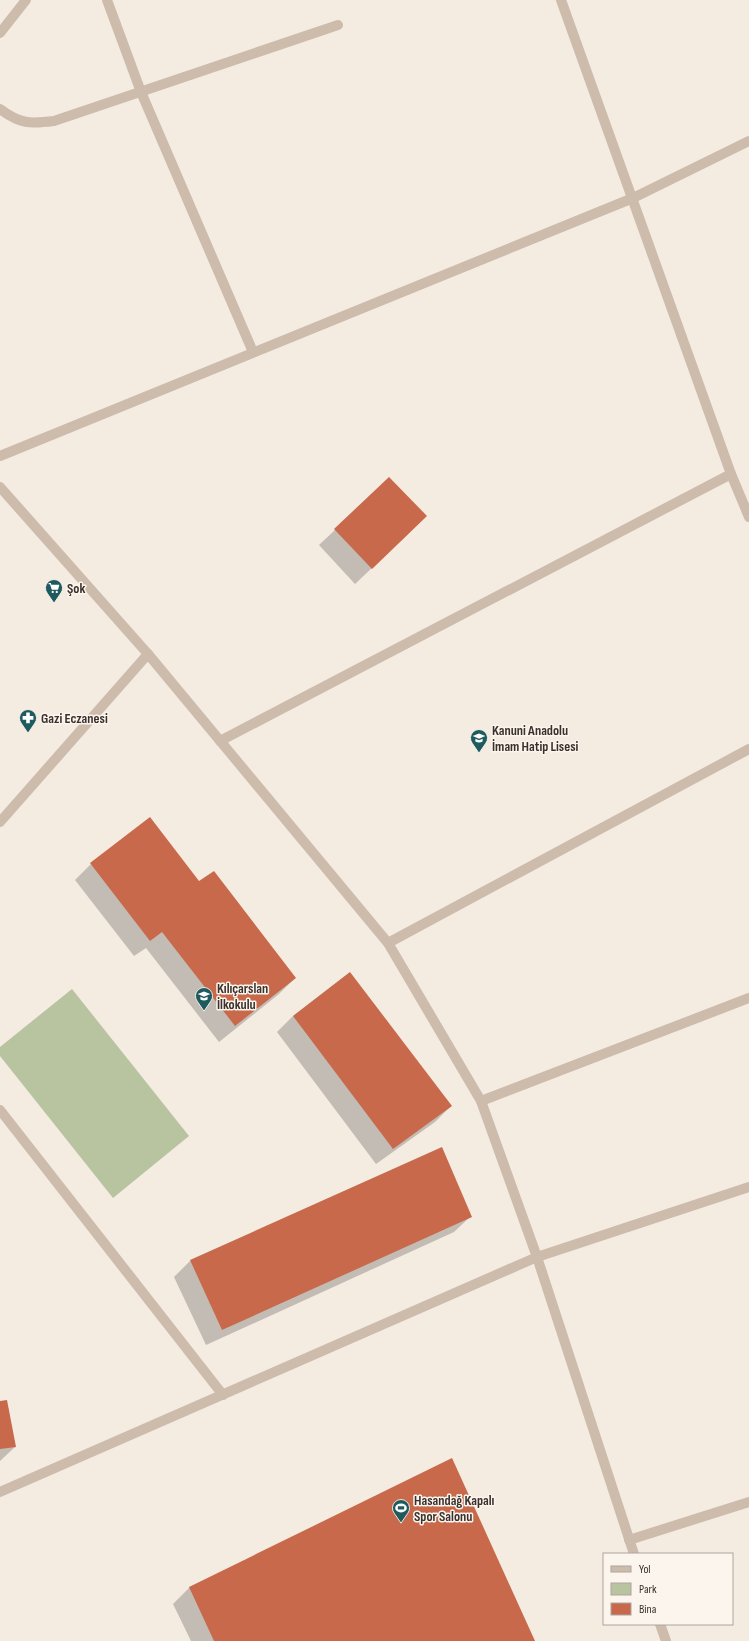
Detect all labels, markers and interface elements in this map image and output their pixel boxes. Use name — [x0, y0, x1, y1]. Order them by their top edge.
supermarket icon: Şok — [44, 578, 64, 603]
place label: Şok — [67, 580, 85, 597]
pharmacy icon: Gazi Eczanesi — [18, 708, 38, 733]
place label: Gazi Eczanesi — [41, 710, 108, 727]
place label: Kanuni Anadolu İmam Hatip Lisesi — [492, 722, 579, 755]
school or university icon: Kanuni Anadolu İmam Hatip Lisesi — [469, 728, 489, 753]
place label: Kılıçarslan İlkokulu — [217, 980, 268, 1013]
school or university icon: Kılıçarslan İlkokulu — [194, 986, 214, 1011]
place label: Hasandağ Kapalı Spor Salonu — [414, 1492, 495, 1525]
sports icon: Hasandağ Kapalı Spor Salonu — [391, 1498, 411, 1523]
legend — [603, 1553, 733, 1625]
text: Yol — [639, 1562, 651, 1577]
text: Park — [639, 1582, 657, 1597]
text: Bina — [639, 1602, 657, 1617]

